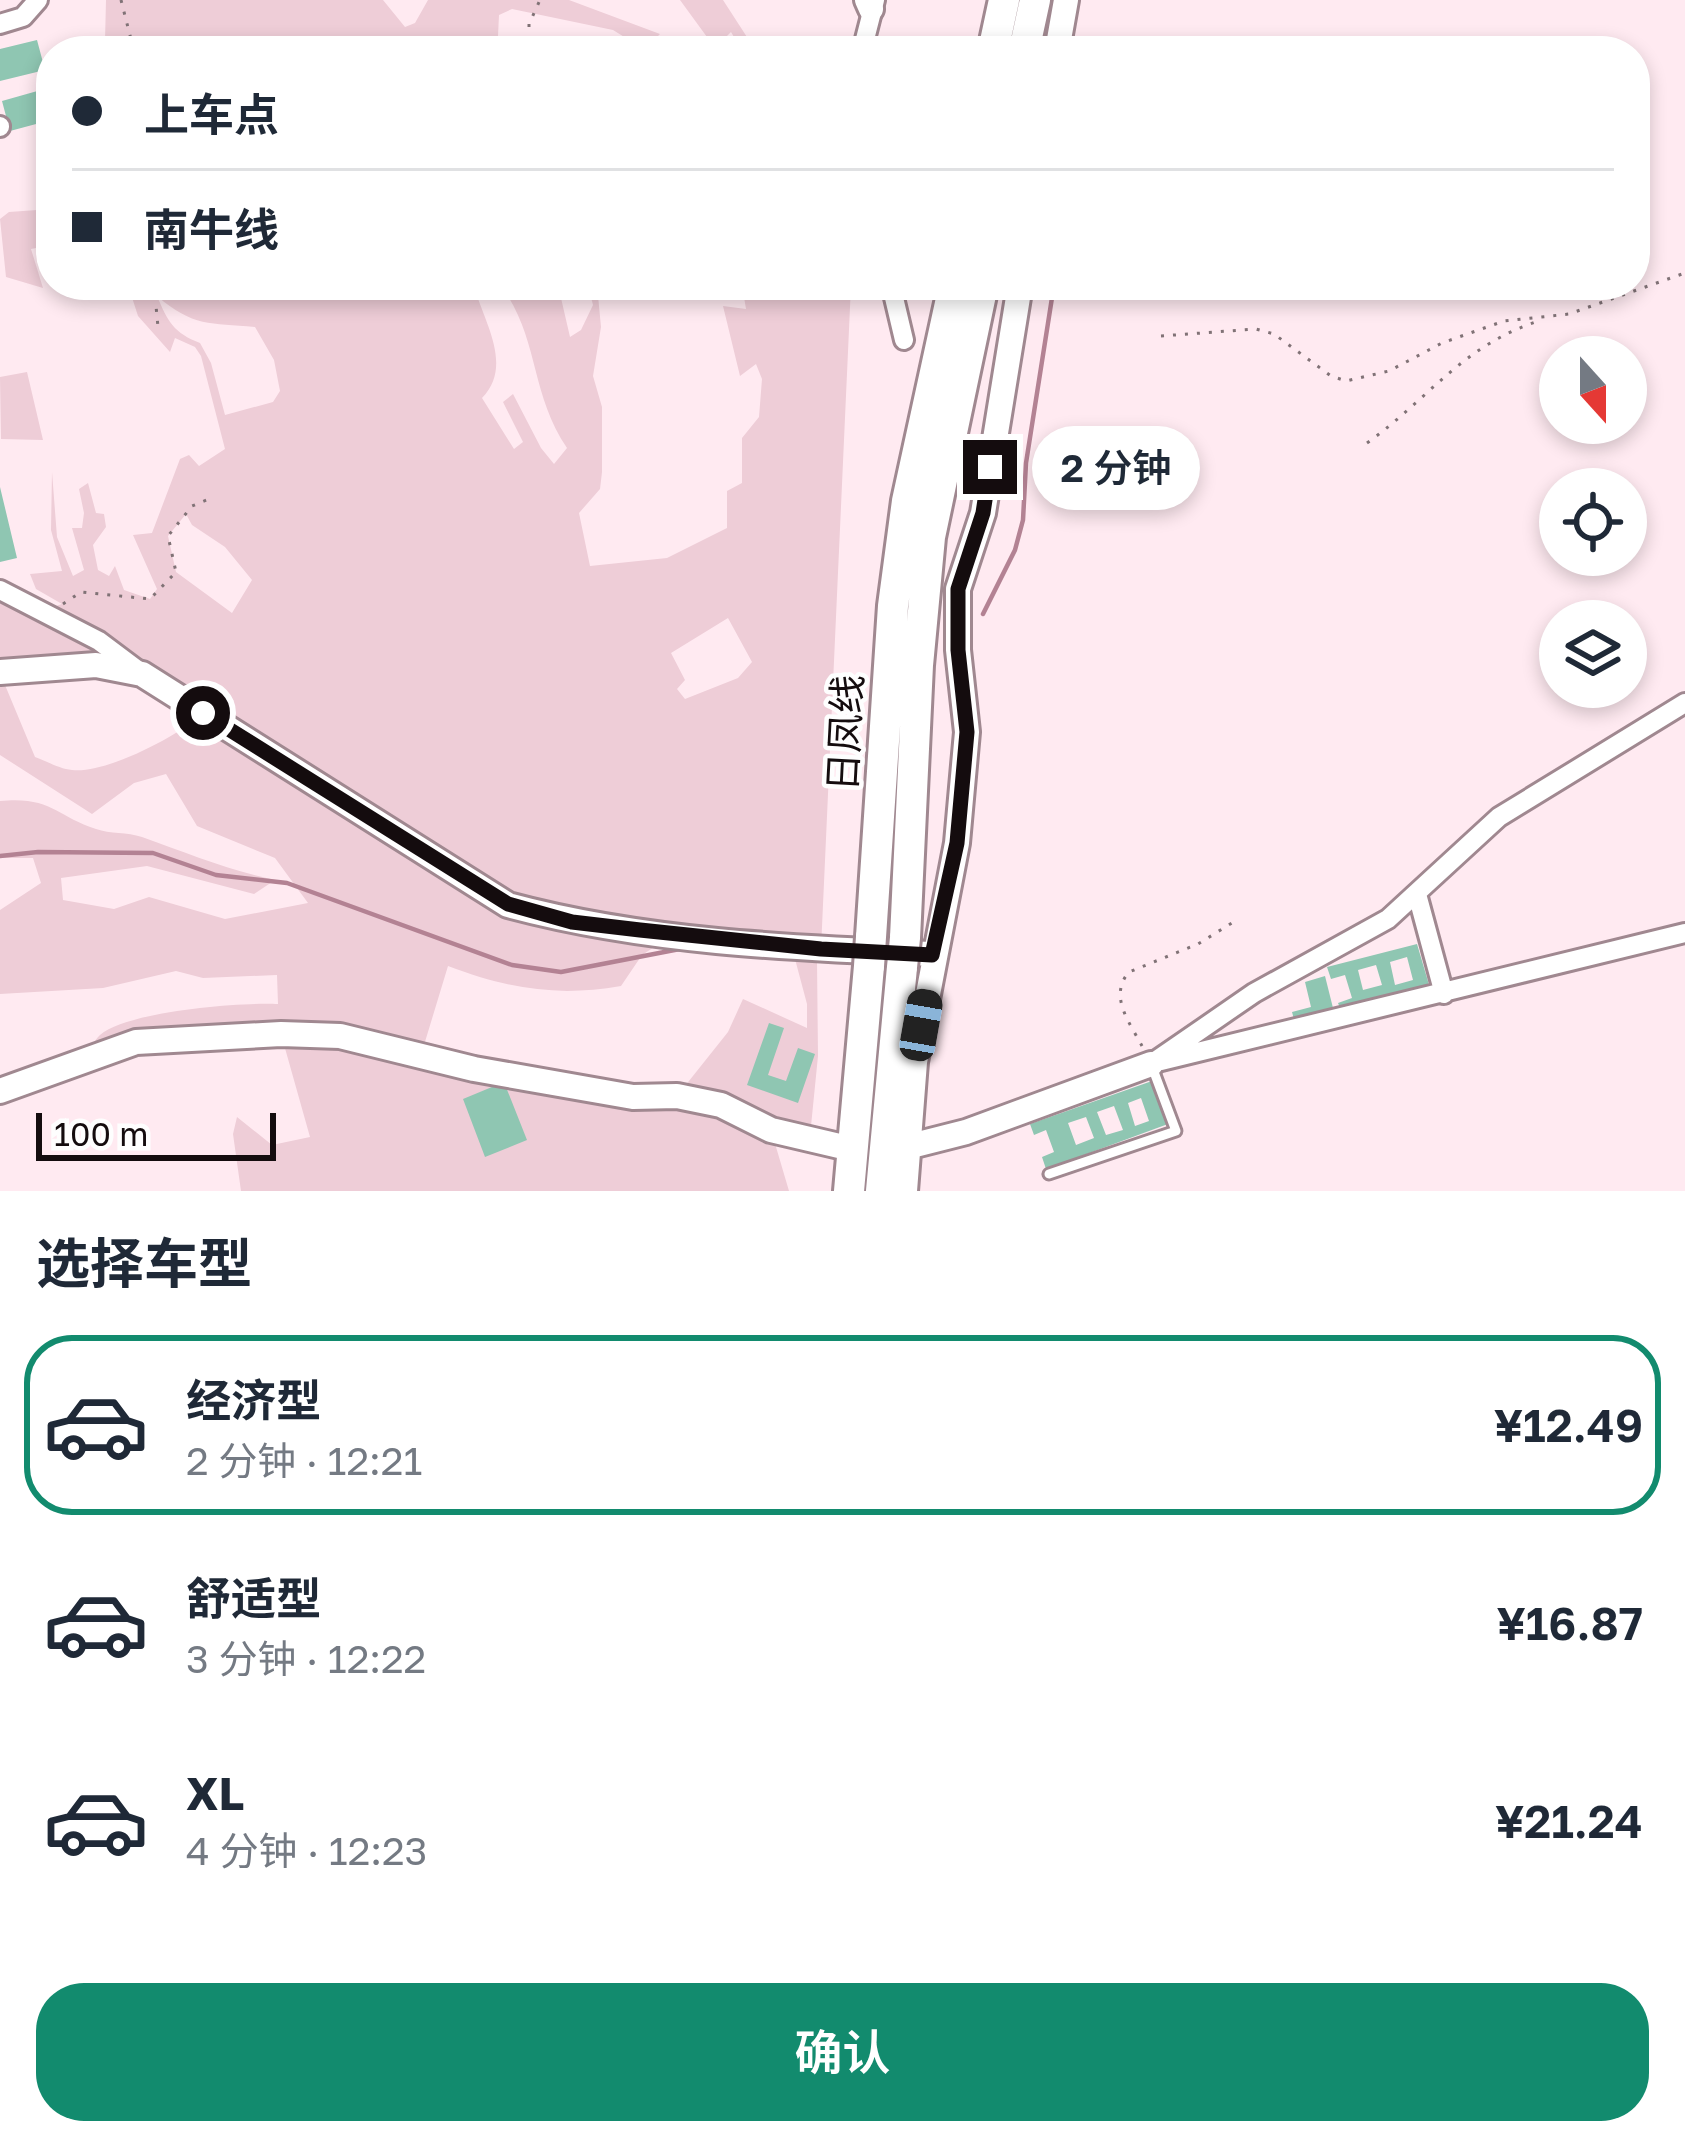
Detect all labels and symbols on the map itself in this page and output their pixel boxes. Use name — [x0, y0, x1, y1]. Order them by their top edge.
north arrow — [1539, 336, 1647, 444]
callout: 2 分钟 — [1032, 425, 1200, 509]
route end — [963, 440, 1017, 494]
street label: 日凤线 — [818, 673, 871, 793]
route start — [176, 686, 230, 740]
car — [897, 986, 945, 1064]
scale bar — [36, 1107, 276, 1160]

